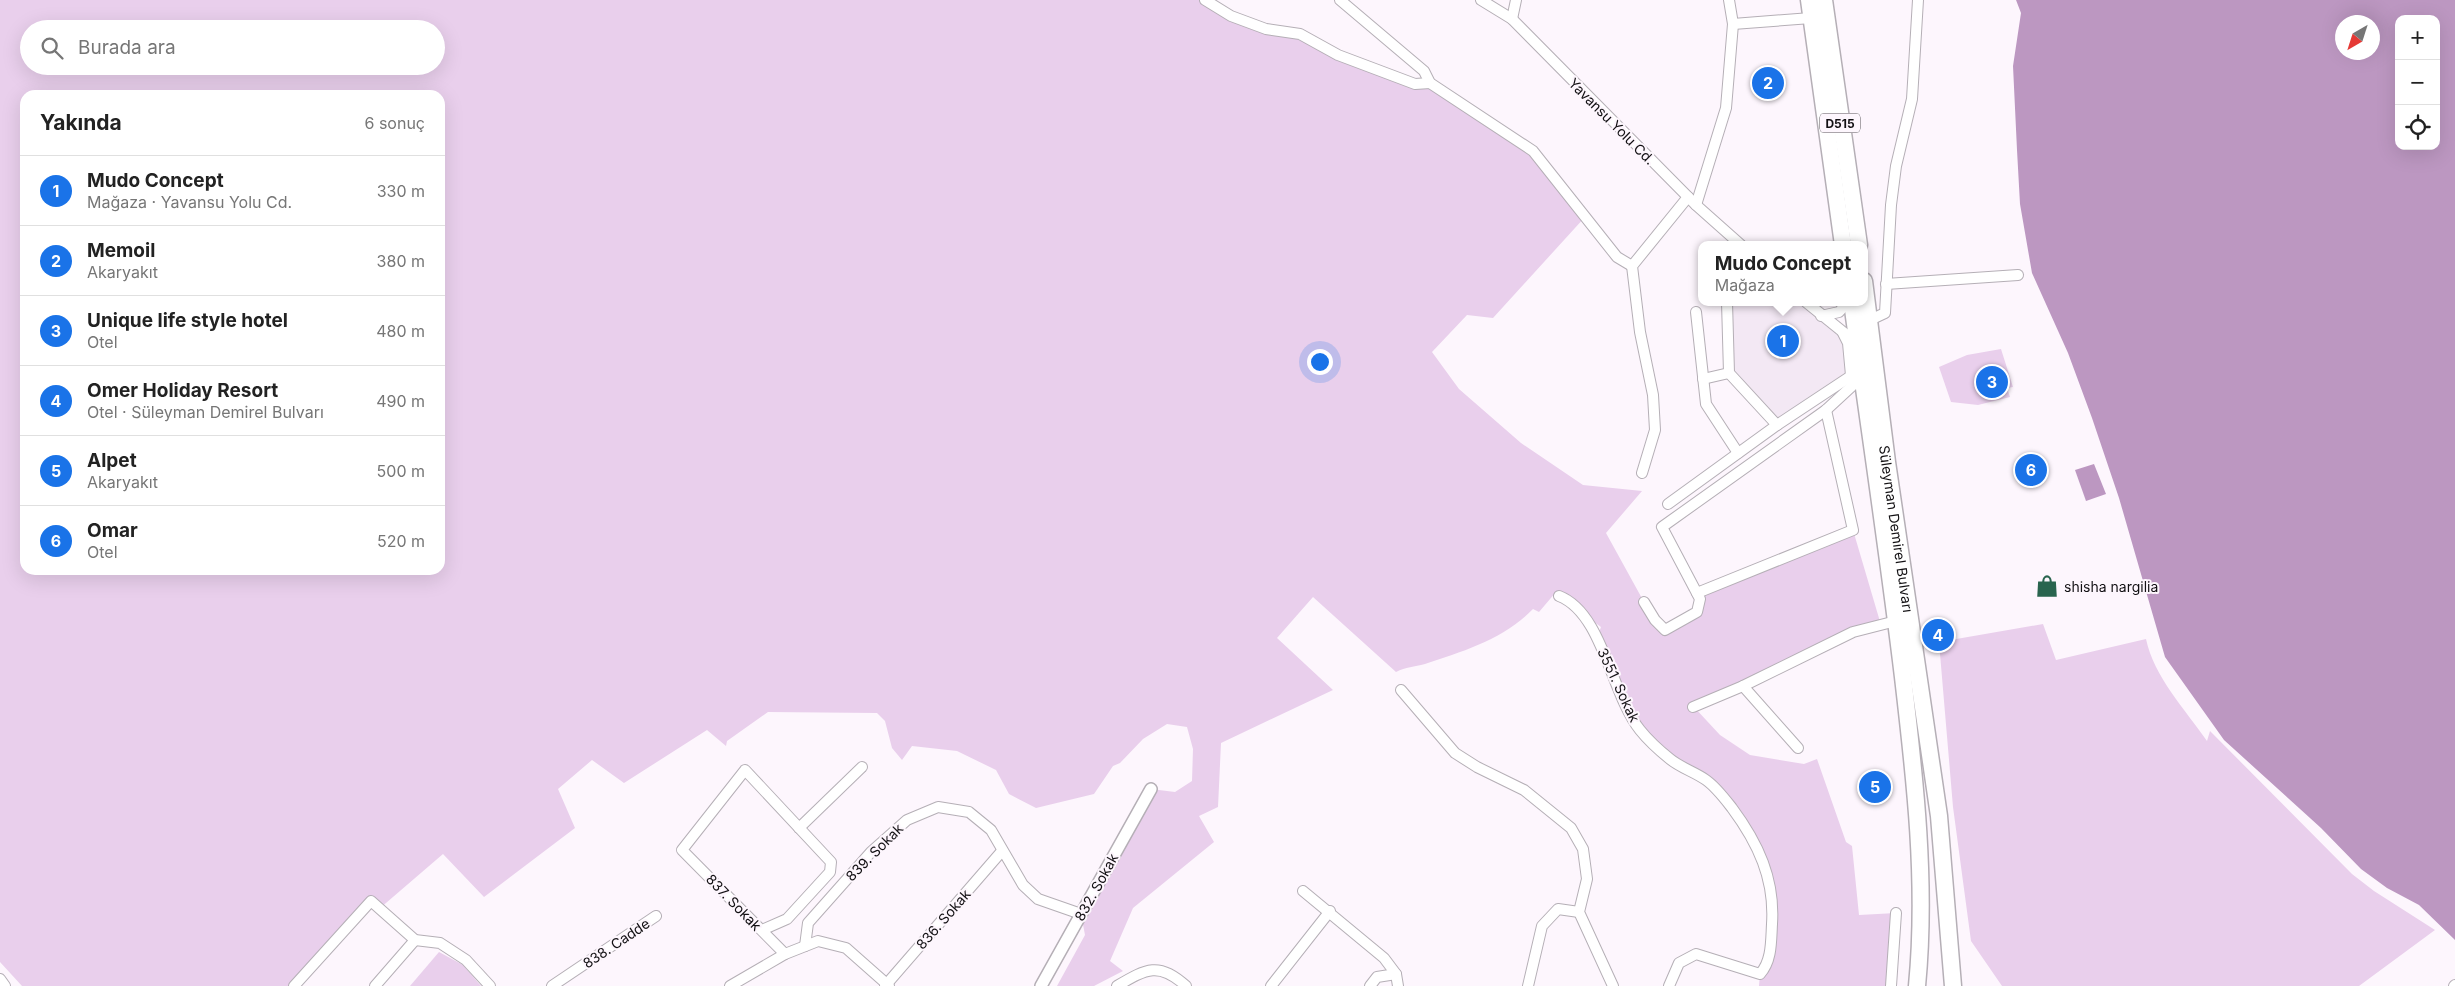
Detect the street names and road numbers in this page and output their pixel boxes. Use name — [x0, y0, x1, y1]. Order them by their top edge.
street label: Yavansu Yolu Cd. — [1565, 74, 1659, 168]
road number: D515 — [1820, 114, 1860, 132]
street label: Süleyman Demirel Bulvarı — [1876, 444, 1917, 614]
street label: 3551. Sokak — [1594, 645, 1644, 725]
street label: 839. Sokak — [842, 820, 906, 884]
street label: 832. Sokak — [1071, 850, 1122, 924]
street label: 837. Sokak — [703, 870, 765, 934]
street label: 836. Sokak — [912, 885, 974, 953]
street label: 838. Cadde — [579, 914, 653, 972]

